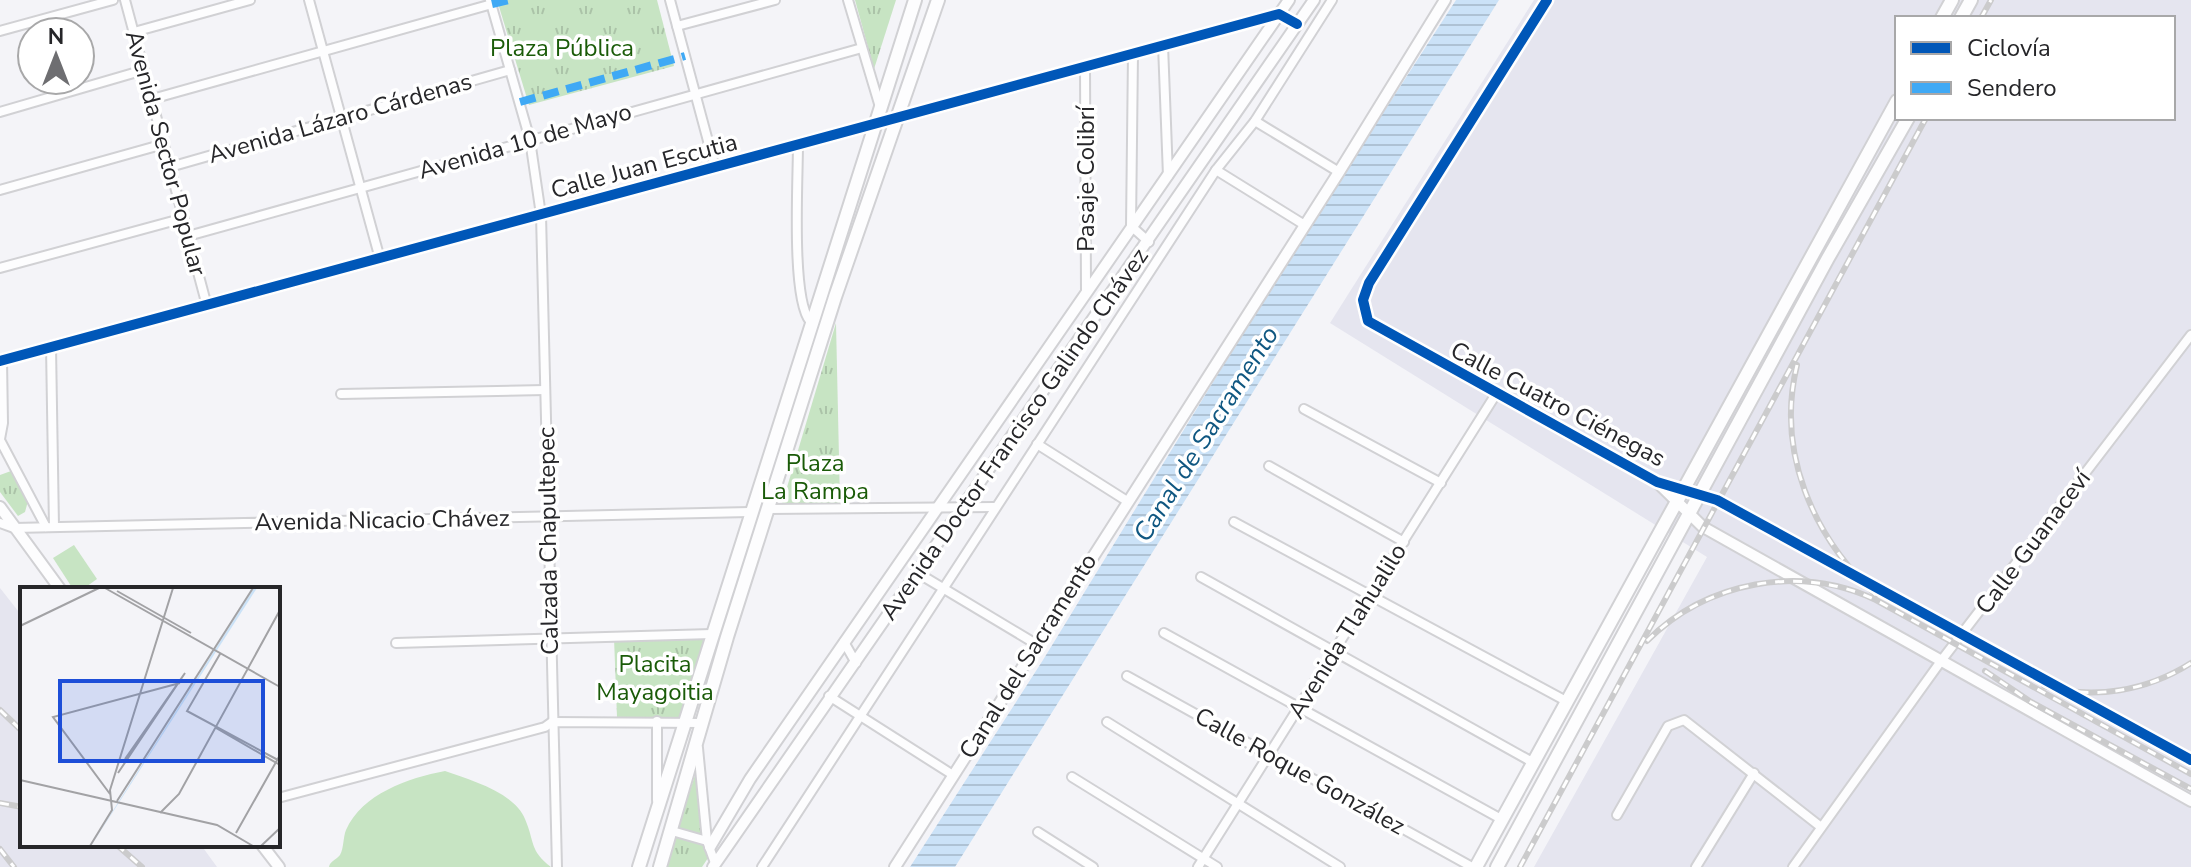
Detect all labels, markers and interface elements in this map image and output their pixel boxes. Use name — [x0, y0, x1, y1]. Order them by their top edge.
north arrow — [16, 16, 96, 96]
legend — [1895, 16, 2175, 120]
text: N — [48, 22, 64, 52]
street label: Avenida Sector Popular — [118, 27, 214, 280]
park label: Plaza Pública — [490, 32, 634, 64]
text: Ciclovía — [1967, 32, 2051, 64]
street label: Avenida Lázaro Cárdenas — [204, 65, 476, 171]
text: Sendero — [1967, 72, 2057, 104]
street label: Avenida 10 de Mayo — [415, 95, 635, 187]
street label: Pasaje Colibrí — [1070, 105, 1102, 252]
street label: Calle Juan Escutia — [547, 126, 741, 206]
street label: Avenida Doctor Francisco Galindo Chávez — [873, 242, 1155, 626]
water label: Canal de Sacramento — [1125, 319, 1287, 549]
street label: Calle Cuatro Ciénegas — [1445, 334, 1671, 474]
street label: Calzada Chapultepec — [530, 427, 566, 655]
park label: Plaza La Rampa — [761, 447, 869, 507]
street label: Calle Guanaceví — [1968, 462, 2099, 621]
street label: Avenida Nicacio Chávez — [254, 502, 510, 538]
street label: Avenida Tlahualilo — [1280, 537, 1414, 725]
street label: Canal del Sacramento — [952, 547, 1104, 765]
inset map — [20, 587, 280, 847]
park label: Placita Mayagoitia — [596, 648, 714, 708]
street label: Calle Roque González — [1189, 700, 1411, 842]

